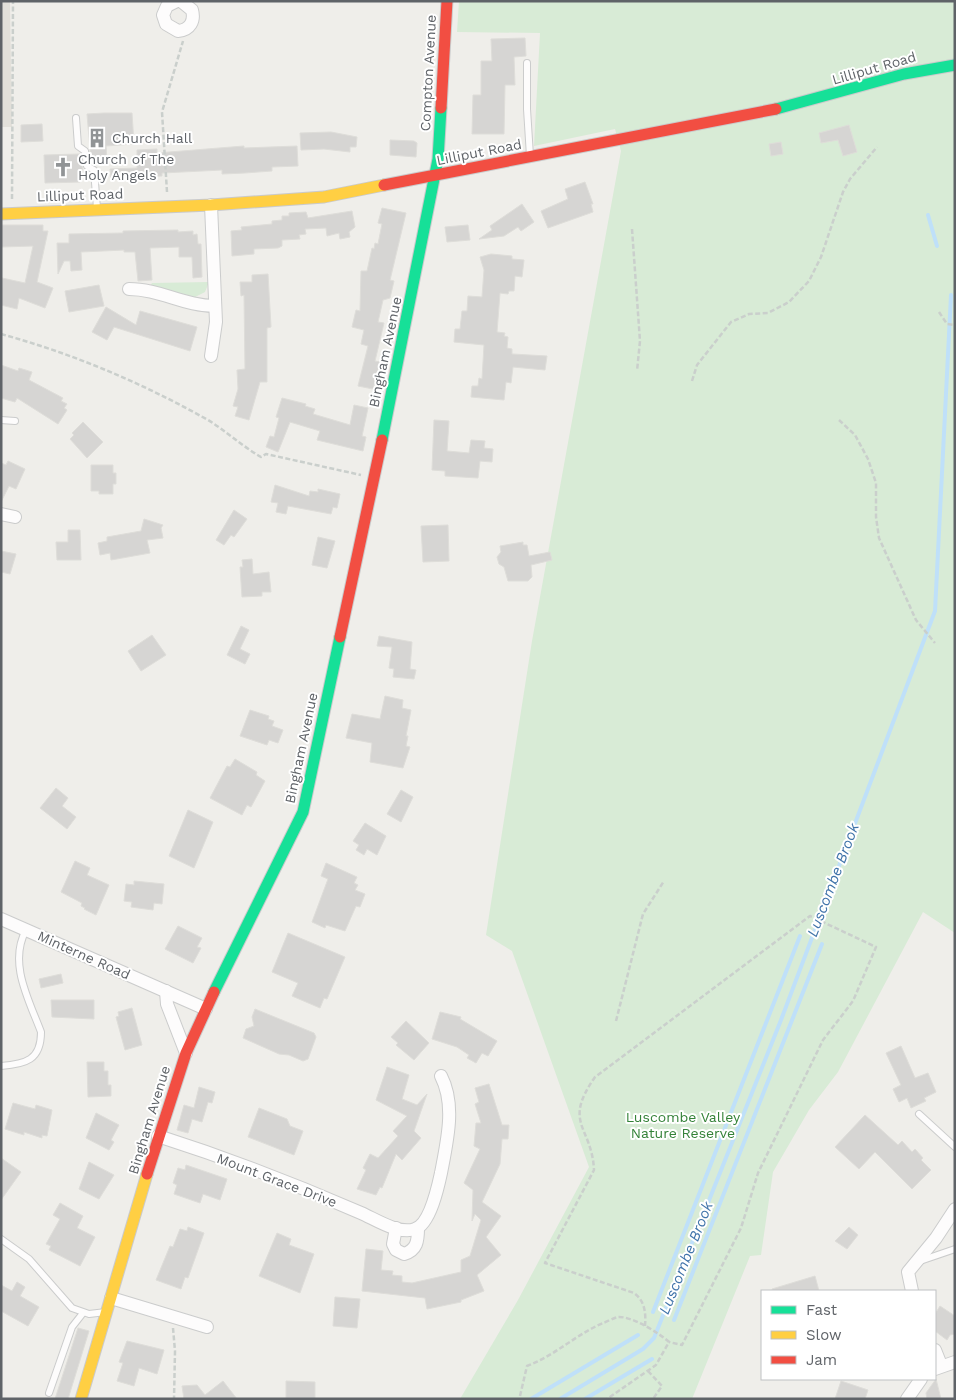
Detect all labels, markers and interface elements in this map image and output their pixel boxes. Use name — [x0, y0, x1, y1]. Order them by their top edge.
street label: Compton Avenue — [417, 14, 439, 132]
street label: Lilliput Road — [830, 48, 918, 88]
building icon: Church Hall — [86, 127, 108, 149]
place label: Church Hall — [112, 130, 193, 146]
street label: Lilliput Road — [435, 136, 523, 168]
place label: Church of The Holy Angels — [78, 151, 174, 183]
church icon: Church of The Holy Angels — [52, 156, 74, 178]
street label: Lilliput Road — [36, 185, 124, 205]
street label: Bingham Avenue — [365, 295, 405, 409]
street label: Bingham Avenue — [281, 691, 321, 805]
water label: Luscombe Brook — [803, 820, 863, 939]
street label: Minterne Road — [35, 927, 133, 983]
street label: Bingham Avenue — [125, 1064, 173, 1176]
park label: Luscombe Valley Nature Reserve — [626, 1109, 741, 1141]
street label: Mount Grace Drive — [215, 1150, 339, 1210]
water label: Luscombe Brook — [655, 1198, 717, 1317]
legend — [761, 1290, 936, 1380]
text: Fast — [806, 1301, 838, 1319]
text: Slow — [806, 1326, 842, 1344]
text: Jam — [806, 1351, 837, 1369]

